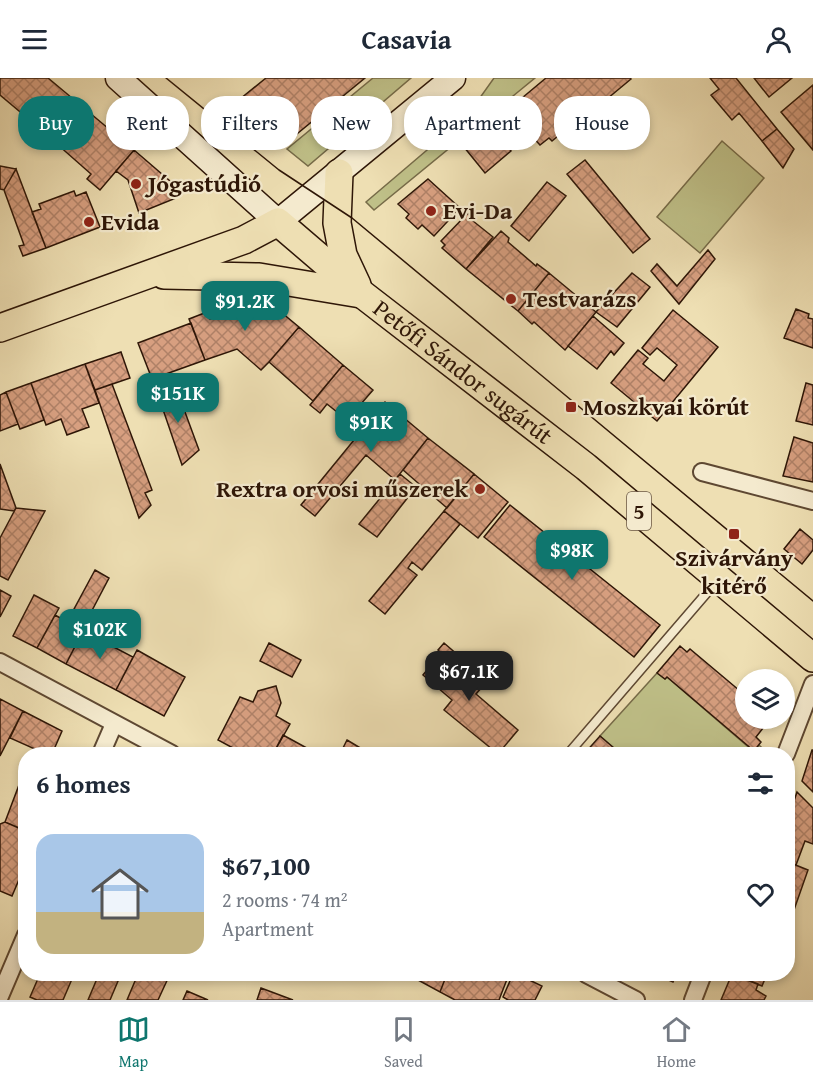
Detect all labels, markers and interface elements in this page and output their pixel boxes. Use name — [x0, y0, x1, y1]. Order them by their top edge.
text: Casavia — [361, 19, 452, 59]
icon: menu — [18, 23, 51, 56]
icon: person — [762, 23, 795, 56]
chip: Buy — [18, 96, 94, 150]
chip: Rent — [106, 96, 189, 150]
chip: Filters — [201, 96, 299, 150]
chip: New — [311, 96, 392, 150]
chip: Apartment — [404, 96, 542, 150]
chip: House — [554, 96, 650, 150]
place label: Jógastúdió — [144, 166, 261, 201]
marker: Jógastúdió — [129, 177, 143, 191]
place label: Evi-Da — [443, 193, 513, 228]
place label: Evida — [101, 204, 160, 239]
marker: Evi-Da — [424, 204, 438, 218]
marker: Evida — [82, 215, 96, 229]
pin: $91.2K — [196, 281, 294, 332]
place label: Testvarázs — [523, 281, 637, 316]
text: $91.2K — [215, 286, 275, 315]
street label: Petőfi Sándor sugárút — [366, 291, 561, 453]
marker: Testvarázs — [504, 292, 518, 306]
pin: $151K — [136, 373, 220, 424]
text: $151K — [151, 378, 205, 407]
place label: Moszkvai körút — [583, 389, 749, 424]
marker: Moszkvai körút — [564, 400, 578, 414]
pin: $91K — [335, 402, 407, 453]
text: $91K — [349, 407, 393, 436]
place label: Rextra orvosi műszerek — [216, 471, 468, 506]
marker: Rextra orvosi műszerek — [473, 482, 487, 496]
road number: 5 — [627, 492, 651, 530]
marker: Szivárvány kitérő — [727, 527, 741, 541]
pin: $98K — [536, 530, 608, 581]
text: $98K — [550, 535, 594, 564]
place label: Szivárvány kitérő — [675, 540, 794, 603]
pin: $102K — [58, 609, 142, 660]
text: $102K — [73, 614, 127, 643]
pin: $67.1K — [420, 651, 518, 702]
text: $67.1K — [439, 656, 499, 685]
map controls — [735, 669, 795, 729]
button: layers — [735, 669, 795, 729]
text: 6 homes — [36, 764, 131, 803]
icon: filters — [744, 767, 777, 800]
text: $67,100 — [222, 846, 310, 885]
icon: home — [84, 858, 156, 930]
icon: heart — [744, 878, 777, 911]
text: 2 rooms · 74 m² — [222, 885, 348, 914]
text: Apartment — [222, 914, 314, 943]
tab: Map — [117, 1013, 150, 1073]
tab: Saved — [384, 1013, 423, 1073]
tab: Home — [657, 1013, 696, 1073]

